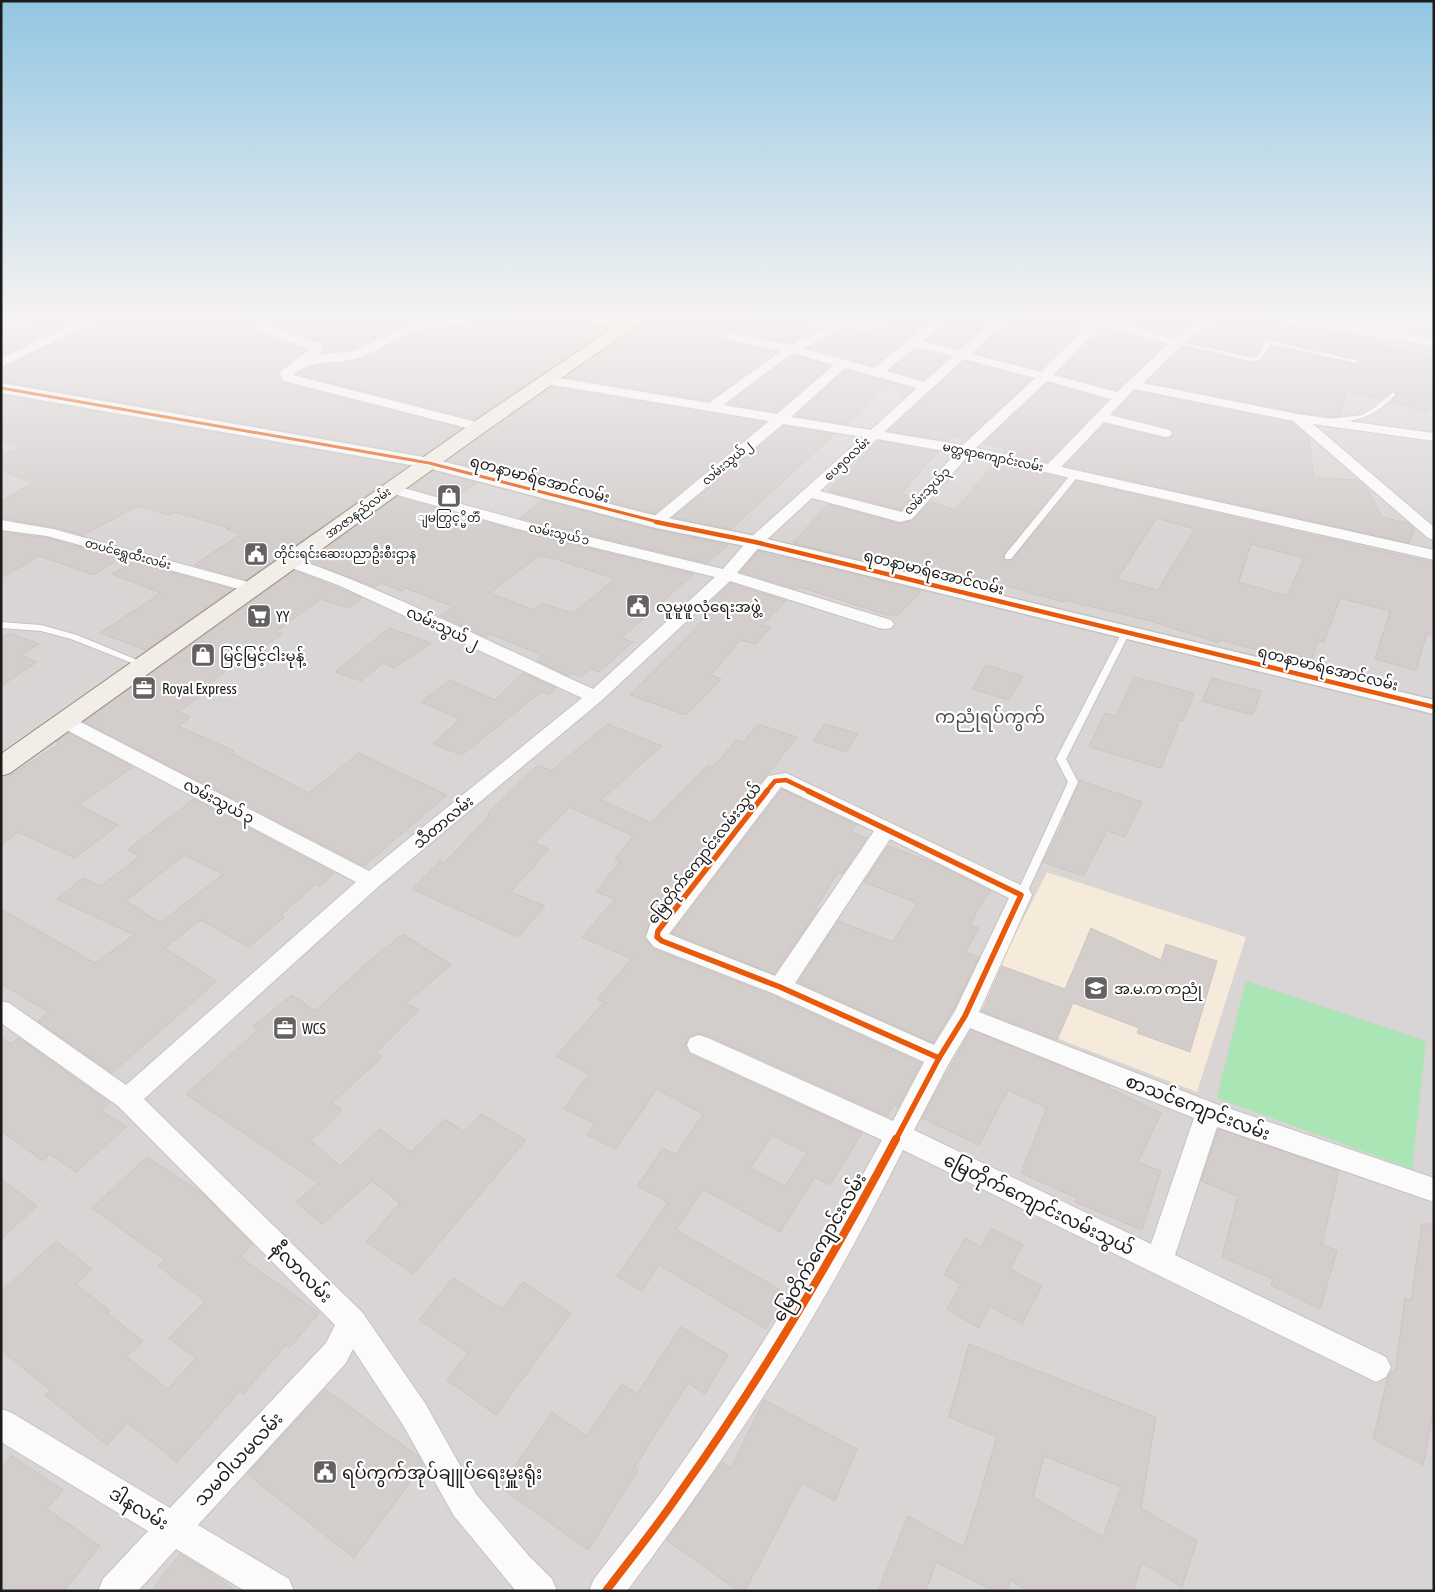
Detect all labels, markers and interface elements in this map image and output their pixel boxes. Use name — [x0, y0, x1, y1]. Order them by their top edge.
street label: ပေ၅၀လမ်း — [820, 433, 875, 486]
street label: လမ်းသွယ်၂ — [698, 437, 757, 490]
street label: မတ္တရာကျောင်းလမ်း — [941, 438, 1045, 477]
street label: ရတနာမာရ်အောင်လမ်း — [467, 451, 612, 510]
street label: လမ်းသွယ်၃ — [900, 463, 955, 520]
street label: အာဇာနည်လမ်း — [321, 483, 395, 544]
shop icon: ျမတ္ပြင့္မိတၱဴ — [436, 483, 462, 509]
place label: ျမတ္ပြင့္မိတၱဴ — [418, 509, 480, 528]
street label: လမ်းသွယ် ၁ — [527, 518, 591, 551]
street label: တပင်ရွှေထီးလမ်း — [83, 534, 173, 575]
public building icon: တိုင်းရင်းဆေးပညာဦးစီးဌာန — [243, 541, 269, 567]
place label: တိုင်းရင်းဆေးပညာဦးစီးဌာန — [274, 545, 416, 564]
street label: ရတနာမာရ်အောင်လမ်း — [861, 545, 1006, 602]
public building icon: လူမူဖူလုံရေးအဖွဲ့ — [625, 593, 651, 619]
place label: လူမူဖူလုံရေးအဖွဲ့ — [656, 598, 763, 619]
street label: လမ်းသွယ် ၂ — [402, 602, 482, 655]
supermarket icon: YY — [246, 603, 272, 629]
place label: YY — [276, 608, 290, 625]
street label: ရတနာမာရ်အောင်လမ်း — [1255, 641, 1400, 698]
shop icon: မြင့်မြင့်ငါးမုန့် — [190, 642, 216, 668]
place label: မြင့်မြင့်ငါးမုန့် — [220, 646, 306, 668]
office icon: Royal Express — [131, 675, 157, 701]
place label: Royal Express — [162, 680, 237, 697]
district label: ကညုံရပ်ကွက် — [935, 704, 1045, 732]
street label: လမ်းသွယ် ၃ — [179, 774, 258, 830]
street label: မြေတိုက်ကျောင်းလမ်းသွယ် — [643, 778, 768, 929]
street label: သီတာလမ်း — [409, 791, 476, 852]
school or university icon: အ.မ.က ကညုံ — [1083, 975, 1109, 1001]
place label: အ.မ.က ကညုံ — [1114, 980, 1203, 1001]
office icon: WCS — [272, 1015, 298, 1041]
place label: WCS — [302, 1020, 326, 1037]
street label: စာသင်ကျောင်းလမ်း — [1121, 1068, 1274, 1149]
street label: မြေတိုက်ကျောင်းလမ်းသွယ် — [938, 1146, 1139, 1264]
street label: မြေတိုက်ကျောင်းလမ်း — [765, 1167, 875, 1328]
street label: နီလာလမ်း — [264, 1235, 339, 1310]
street label: သမဝါယမလမ်း — [188, 1406, 287, 1510]
public building icon: ရပ်ကွက်အုပ်ချူပ်ရေးမှူးရုံး — [312, 1459, 338, 1485]
place label: ရပ်ကွက်အုပ်ချူပ်ရေးမှူးရုံး — [342, 1460, 542, 1488]
street label: ဒါနလမ်း — [103, 1480, 173, 1538]

